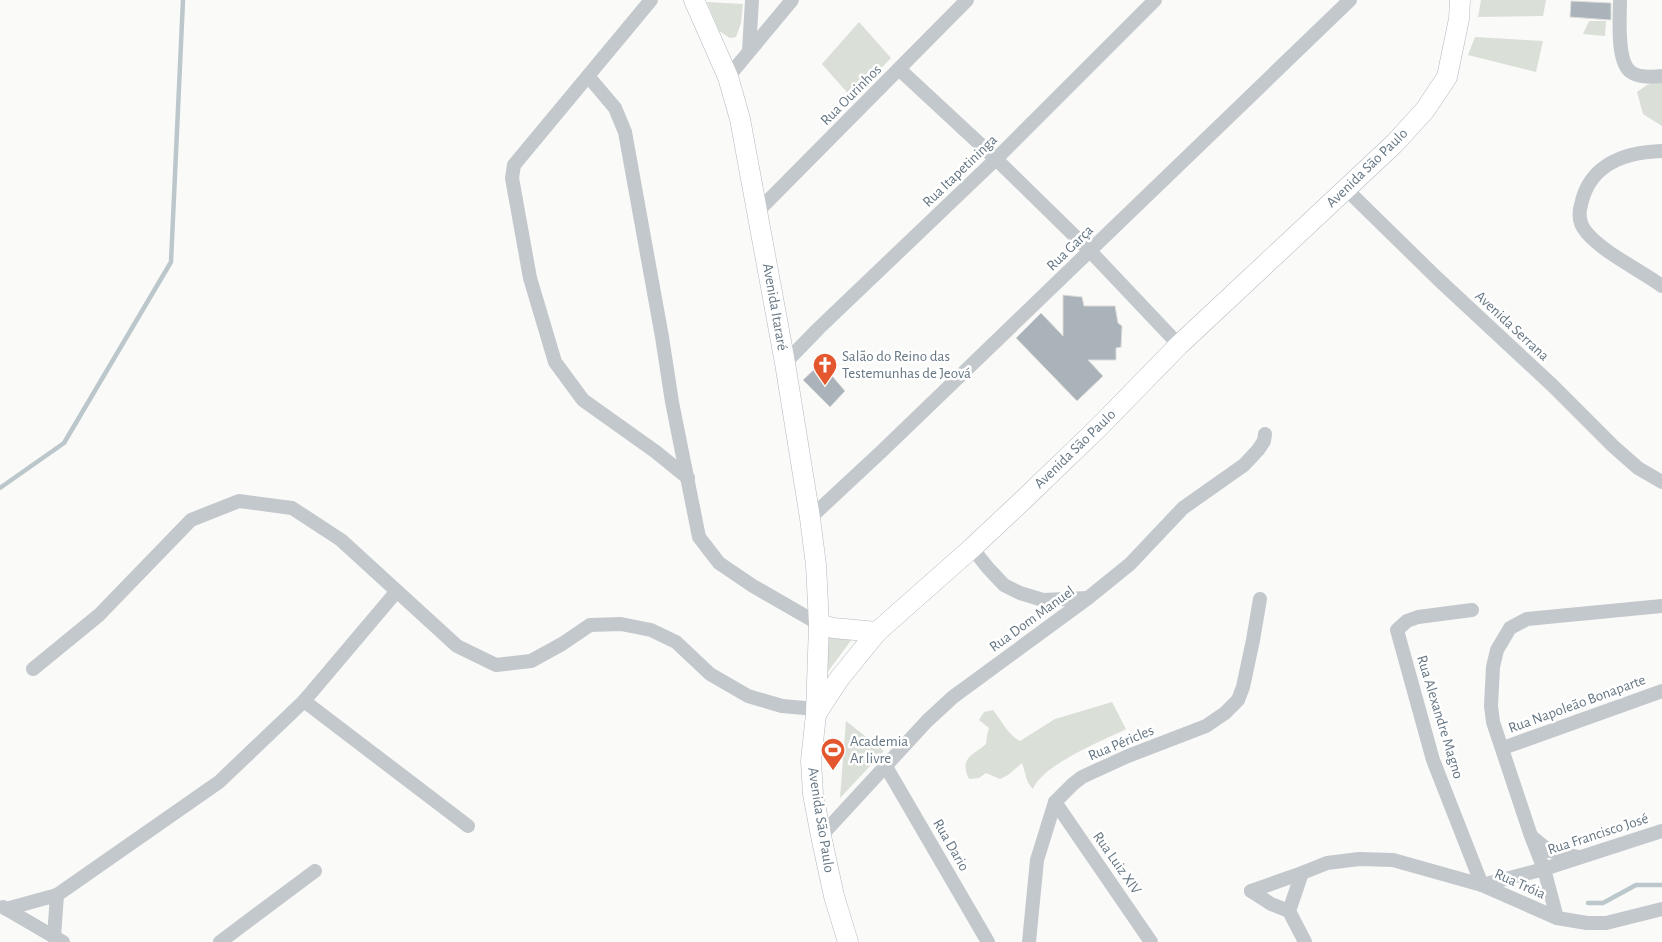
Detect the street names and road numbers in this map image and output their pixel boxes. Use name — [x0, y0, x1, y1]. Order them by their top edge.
street label: Rua Ourinhos — [818, 62, 884, 128]
street label: Avenida São Paulo — [1323, 126, 1411, 210]
street label: Rua Itapetininga — [920, 132, 1000, 210]
street label: Rua Garça — [1044, 222, 1096, 274]
street label: Avenida Itararé — [760, 262, 790, 352]
street label: Avenida Serrana — [1472, 288, 1552, 364]
street label: Avenida São Paulo — [1031, 407, 1119, 491]
street label: Rua Dom Manuel — [987, 583, 1077, 655]
street label: Rua Alexandre Magno — [1414, 654, 1466, 780]
street label: Rua Napoleão Bonaparte — [1506, 672, 1648, 736]
street label: Rua Péricles — [1086, 722, 1156, 764]
street label: Avenida São Paulo — [805, 766, 837, 874]
street label: Rua Francisco José — [1546, 811, 1650, 857]
street label: Rua Dario — [930, 816, 972, 874]
street label: Rua Luiz XIV — [1090, 829, 1144, 897]
street label: Rua Tróia — [1492, 866, 1548, 902]

